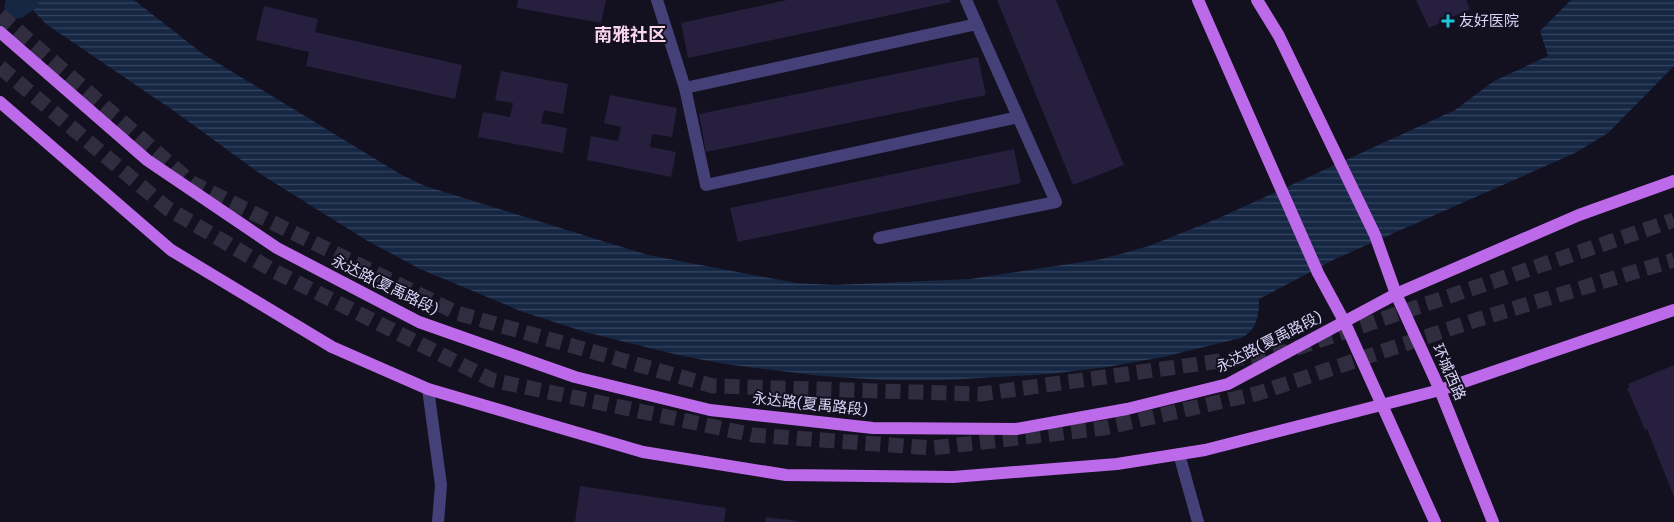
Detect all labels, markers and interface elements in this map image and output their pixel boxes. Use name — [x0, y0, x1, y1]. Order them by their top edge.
place label: 友好医院 — [1459, 11, 1519, 31]
marker: 友好医院 — [1441, 14, 1455, 28]
district label: 南雅社区 — [594, 23, 666, 47]
street label: 永达路(夏禹路段) — [328, 251, 442, 319]
street label: 永达路(夏禹路段) — [1213, 307, 1325, 377]
street label: 环城西路 — [1428, 341, 1470, 403]
street label: 永达路(夏禹路段) — [751, 388, 869, 420]

